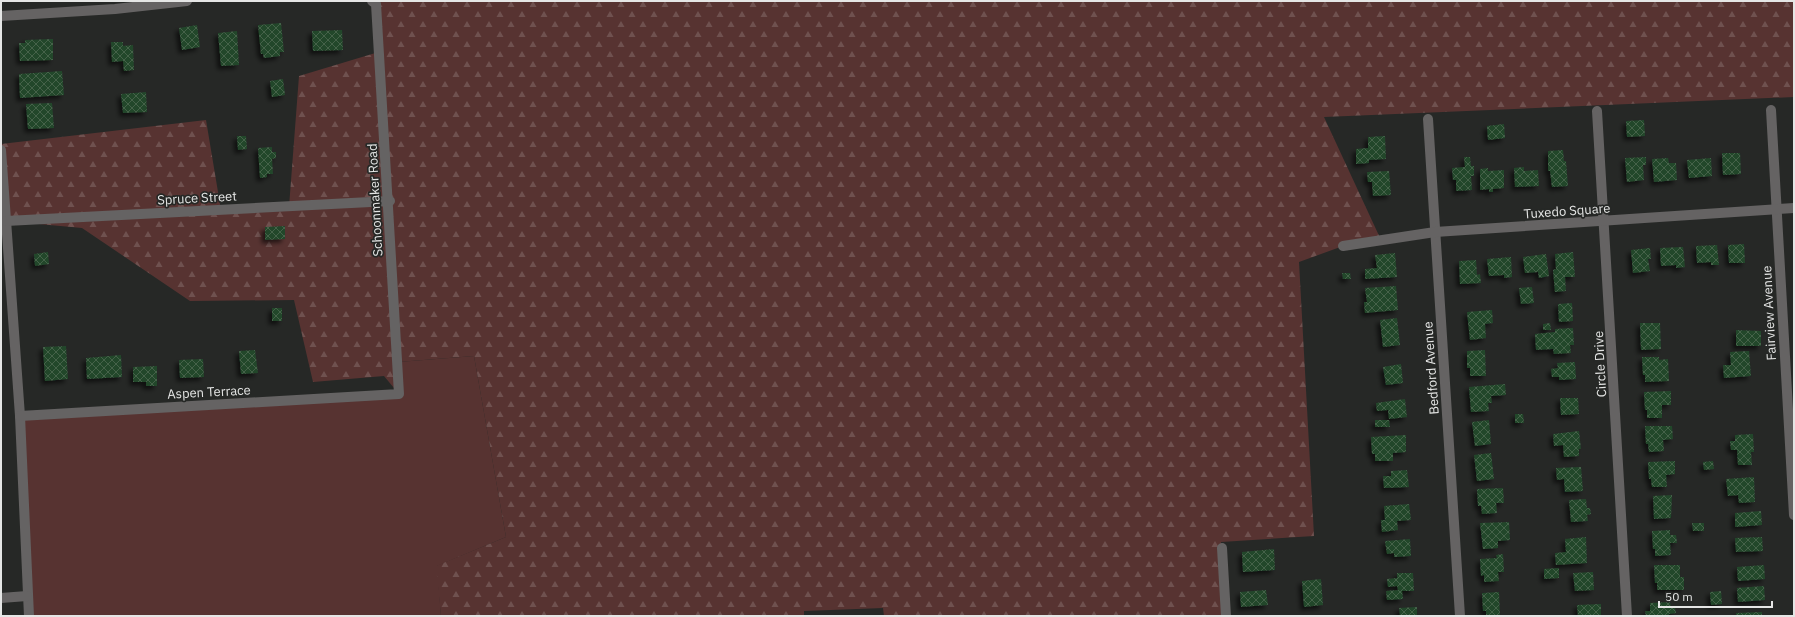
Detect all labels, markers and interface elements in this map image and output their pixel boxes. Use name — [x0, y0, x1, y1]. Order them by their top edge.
street label: Schoonmaker Road — [364, 143, 386, 257]
street label: Spruce Street — [157, 187, 237, 209]
street label: Tuxedo Square — [1523, 199, 1611, 223]
street label: Fairview Avenue — [1758, 265, 1780, 361]
street label: Bedford Avenue — [1419, 321, 1443, 415]
street label: Circle Drive — [1590, 330, 1610, 398]
street label: Aspen Terrace — [167, 381, 251, 403]
scale bar — [1659, 583, 1772, 609]
text: 50 m — [1665, 589, 1693, 604]

